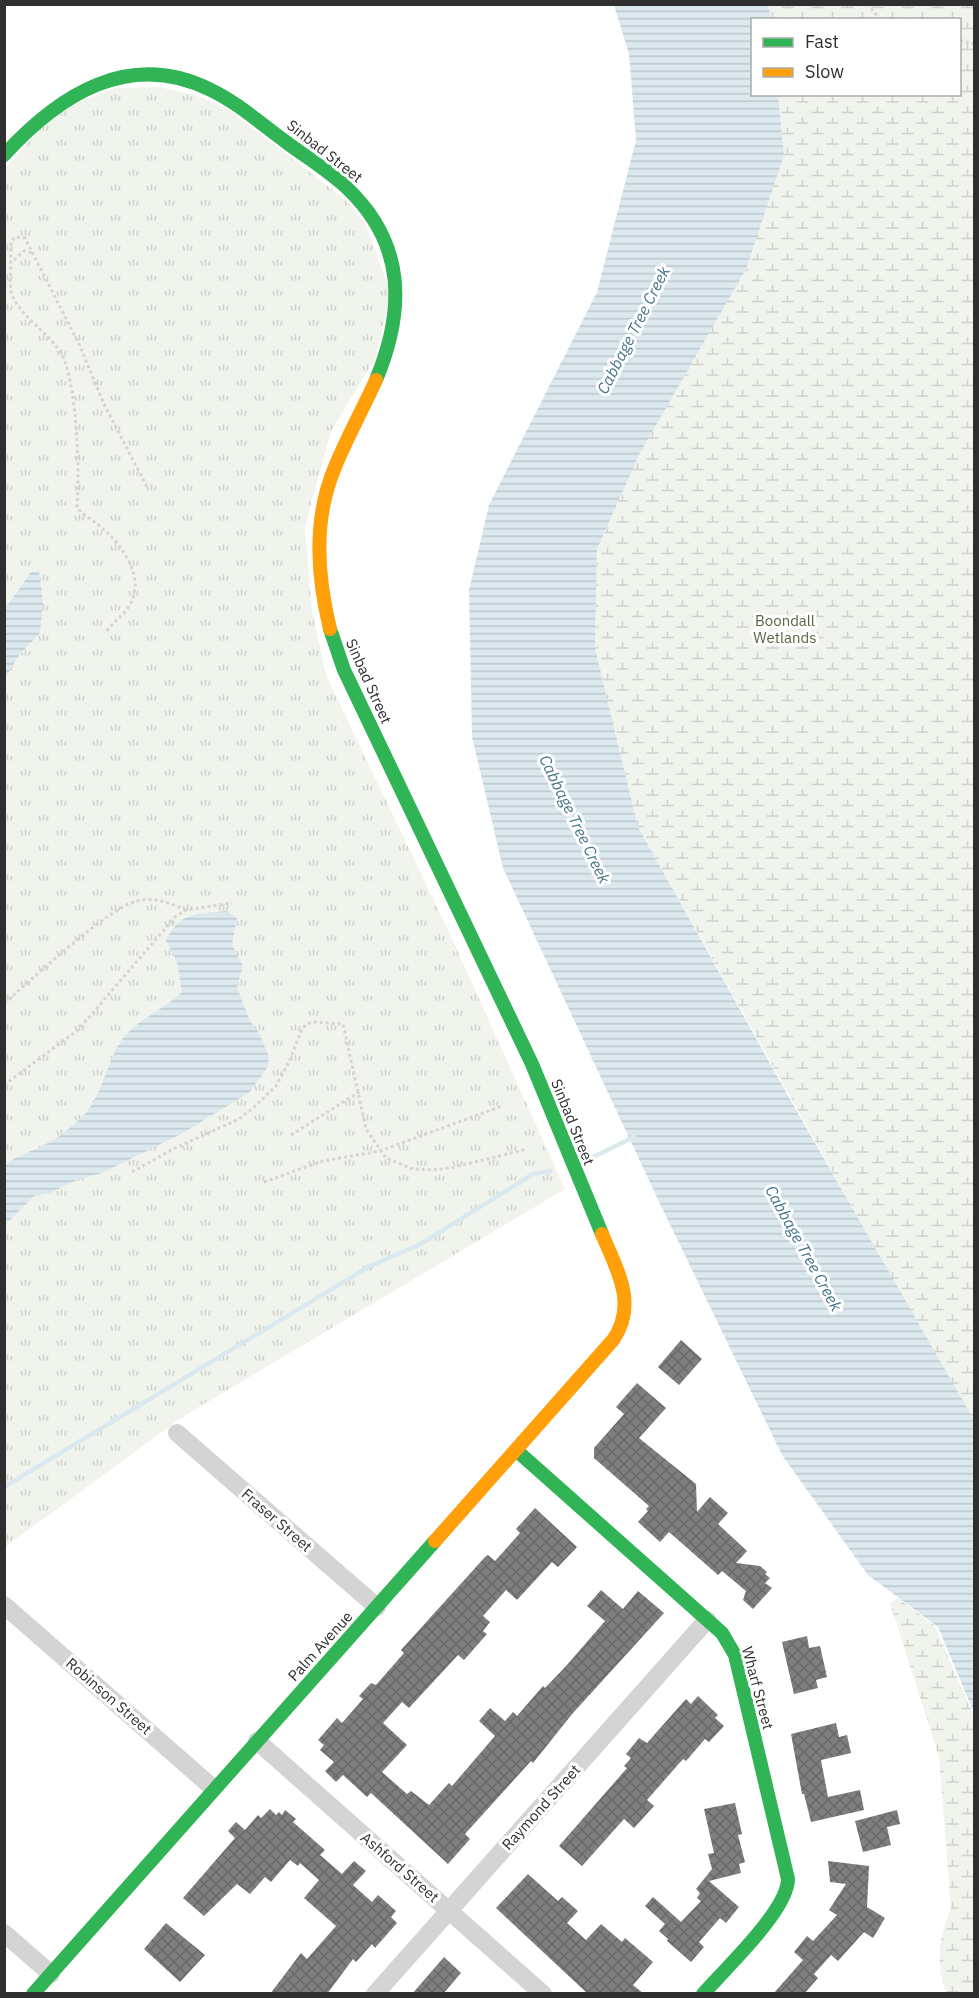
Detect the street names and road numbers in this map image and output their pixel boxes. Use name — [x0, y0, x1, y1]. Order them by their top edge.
street label: Sinbad Street — [283, 115, 367, 187]
street label: Sinbad Street — [342, 636, 396, 726]
street label: Sinbad Street — [547, 1076, 599, 1168]
street label: Fraser Street — [238, 1484, 316, 1556]
street label: Palm Avenue — [284, 1607, 356, 1685]
street label: Wharf Street — [738, 1644, 778, 1732]
street label: Robinson Street — [62, 1654, 156, 1738]
street label: Raymond Street — [498, 1760, 584, 1854]
street label: Ashford Street — [357, 1828, 443, 1906]

